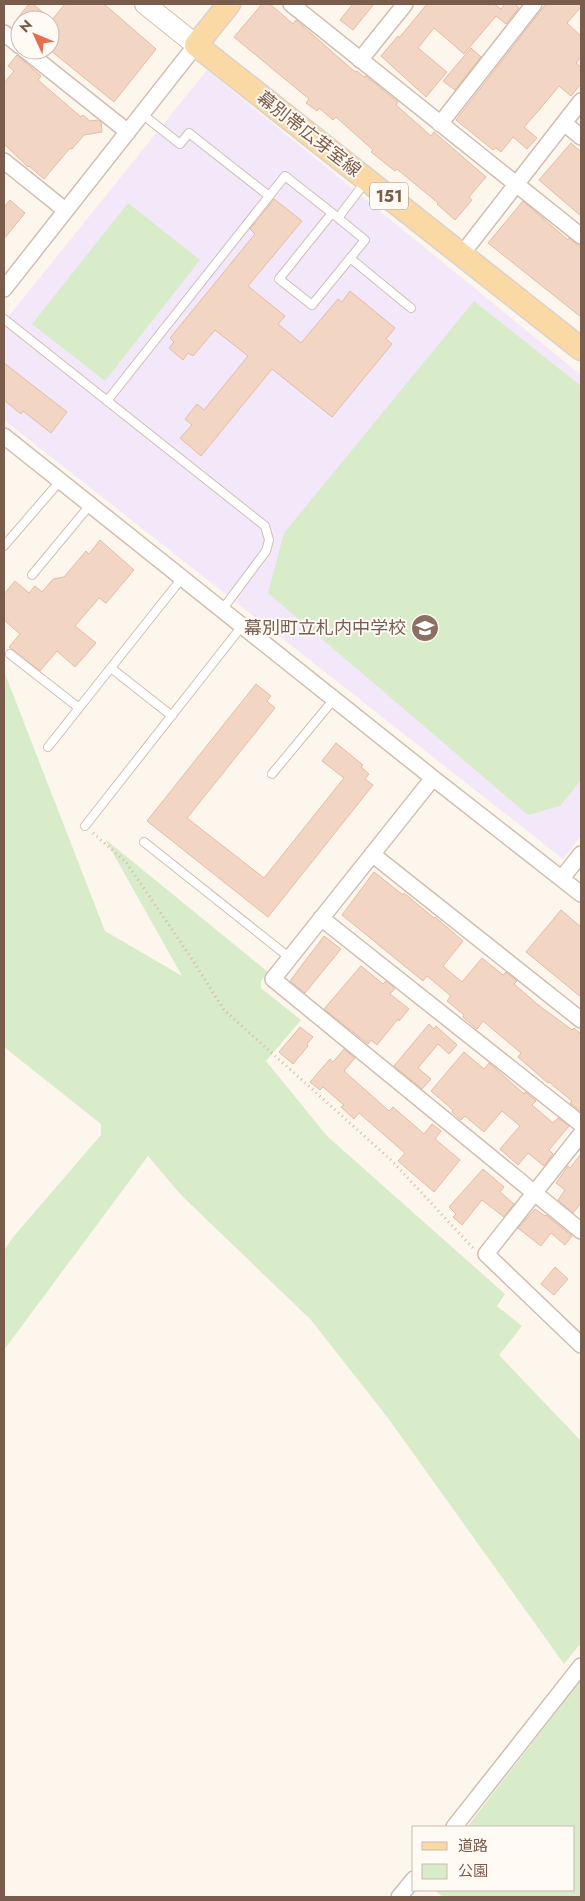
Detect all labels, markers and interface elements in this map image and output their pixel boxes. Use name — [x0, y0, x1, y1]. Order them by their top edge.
north arrow — [10, 10, 60, 60]
text: N — [15, 15, 37, 37]
street label: 幕別帯広芽室線 — [251, 85, 367, 183]
road number: 151 — [370, 182, 408, 210]
school or university icon: 幕別町立札内中学校 — [410, 613, 440, 643]
place label: 幕別町立札内中学校 — [244, 615, 406, 641]
legend — [412, 1826, 575, 1891]
text: 道路 — [458, 1835, 488, 1857]
text: 公園 — [458, 1860, 488, 1882]

